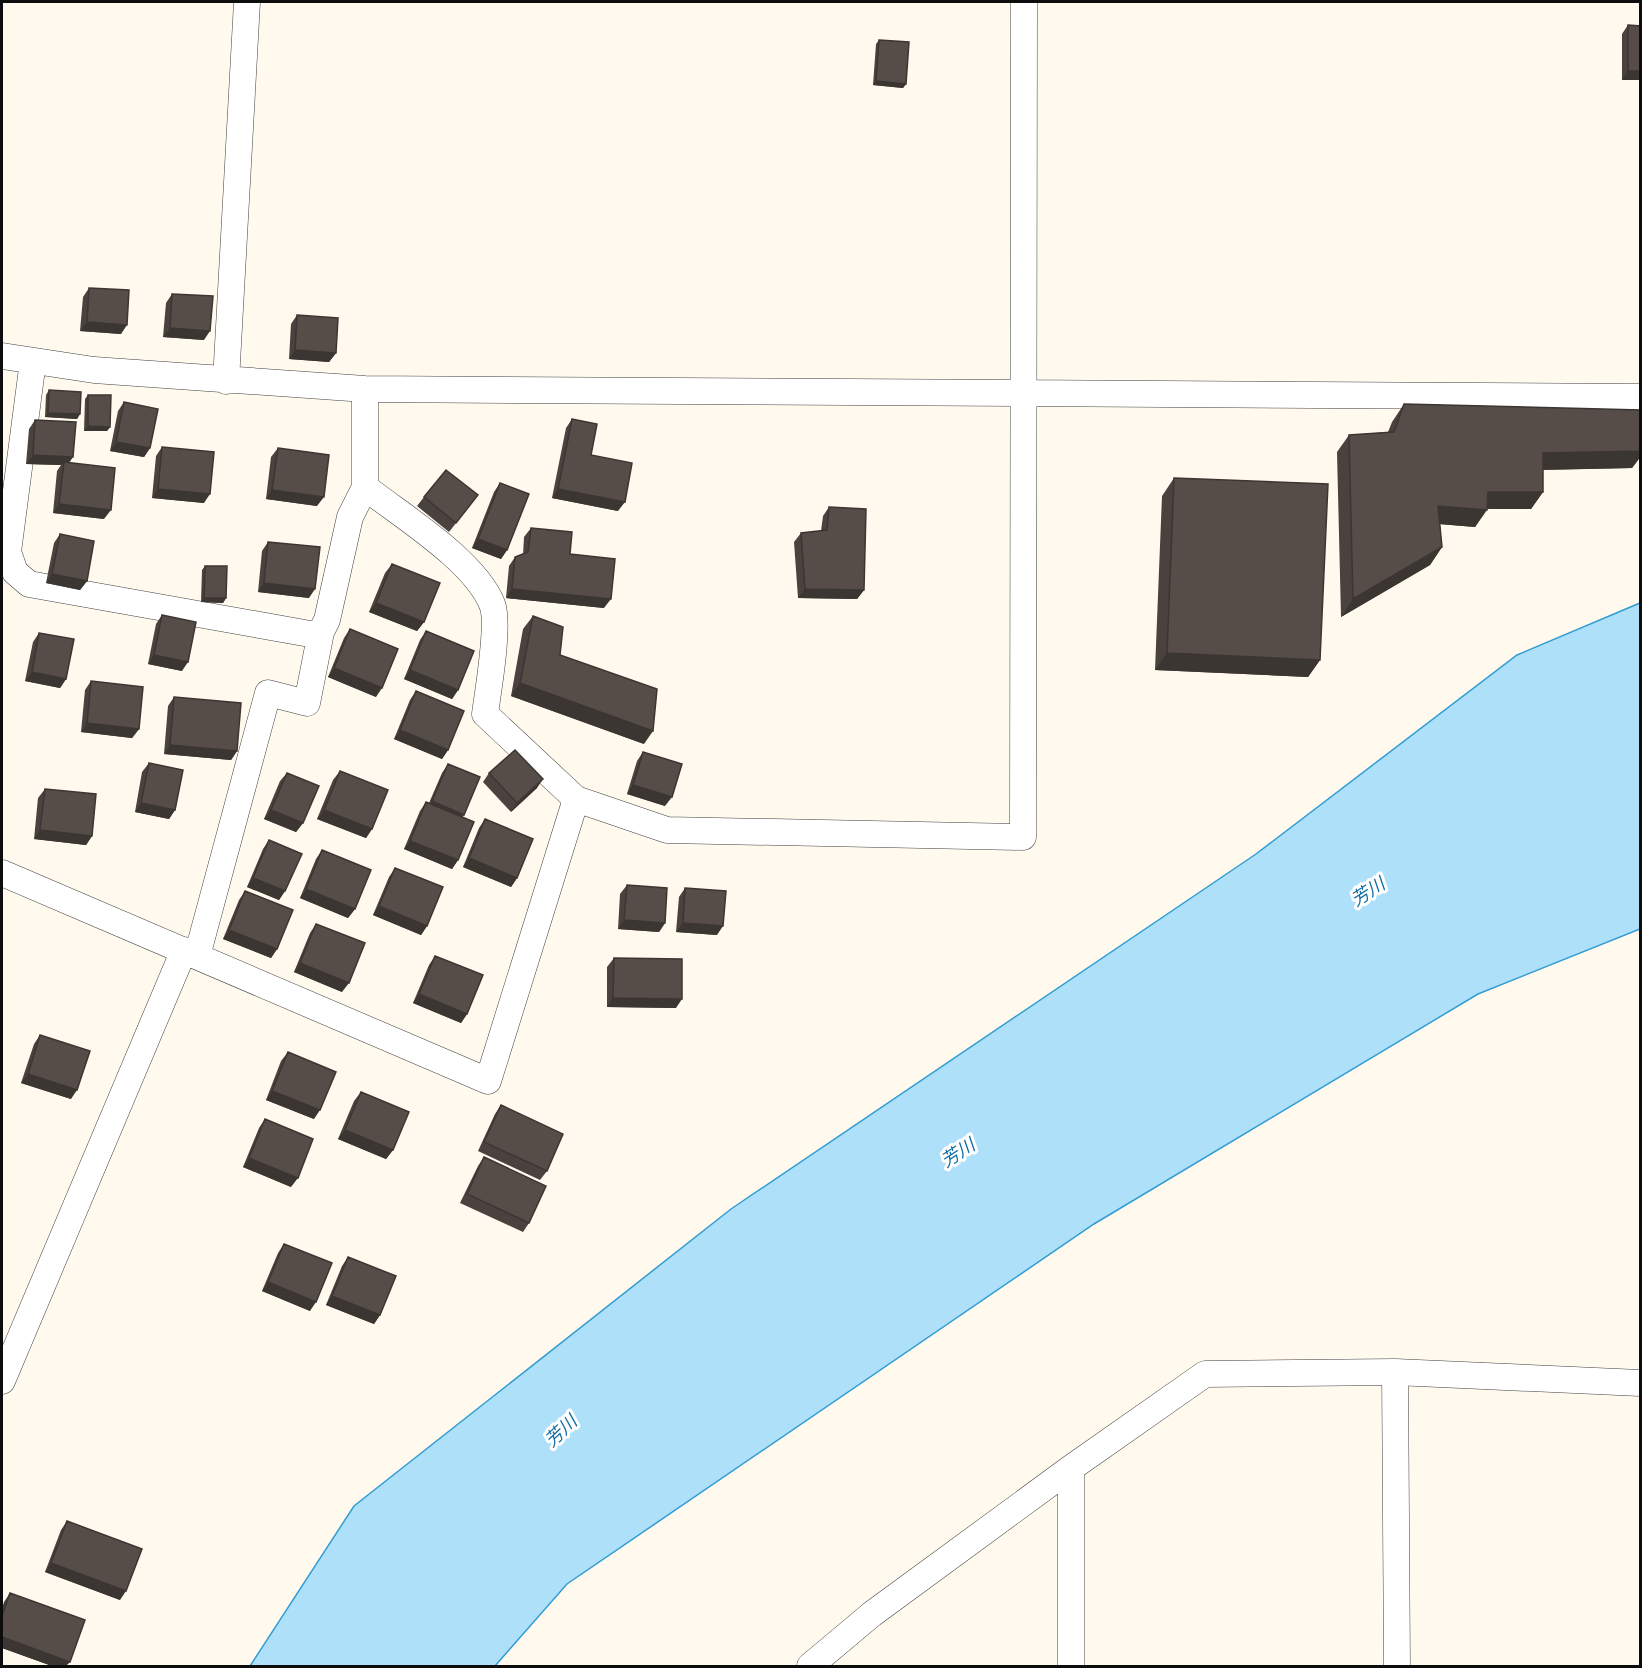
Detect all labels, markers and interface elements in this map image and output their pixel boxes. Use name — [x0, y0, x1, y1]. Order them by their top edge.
water label: 芳川 — [1347, 872, 1391, 911]
water label: 芳川 — [937, 1133, 981, 1172]
water label: 芳川 — [540, 1409, 583, 1451]

